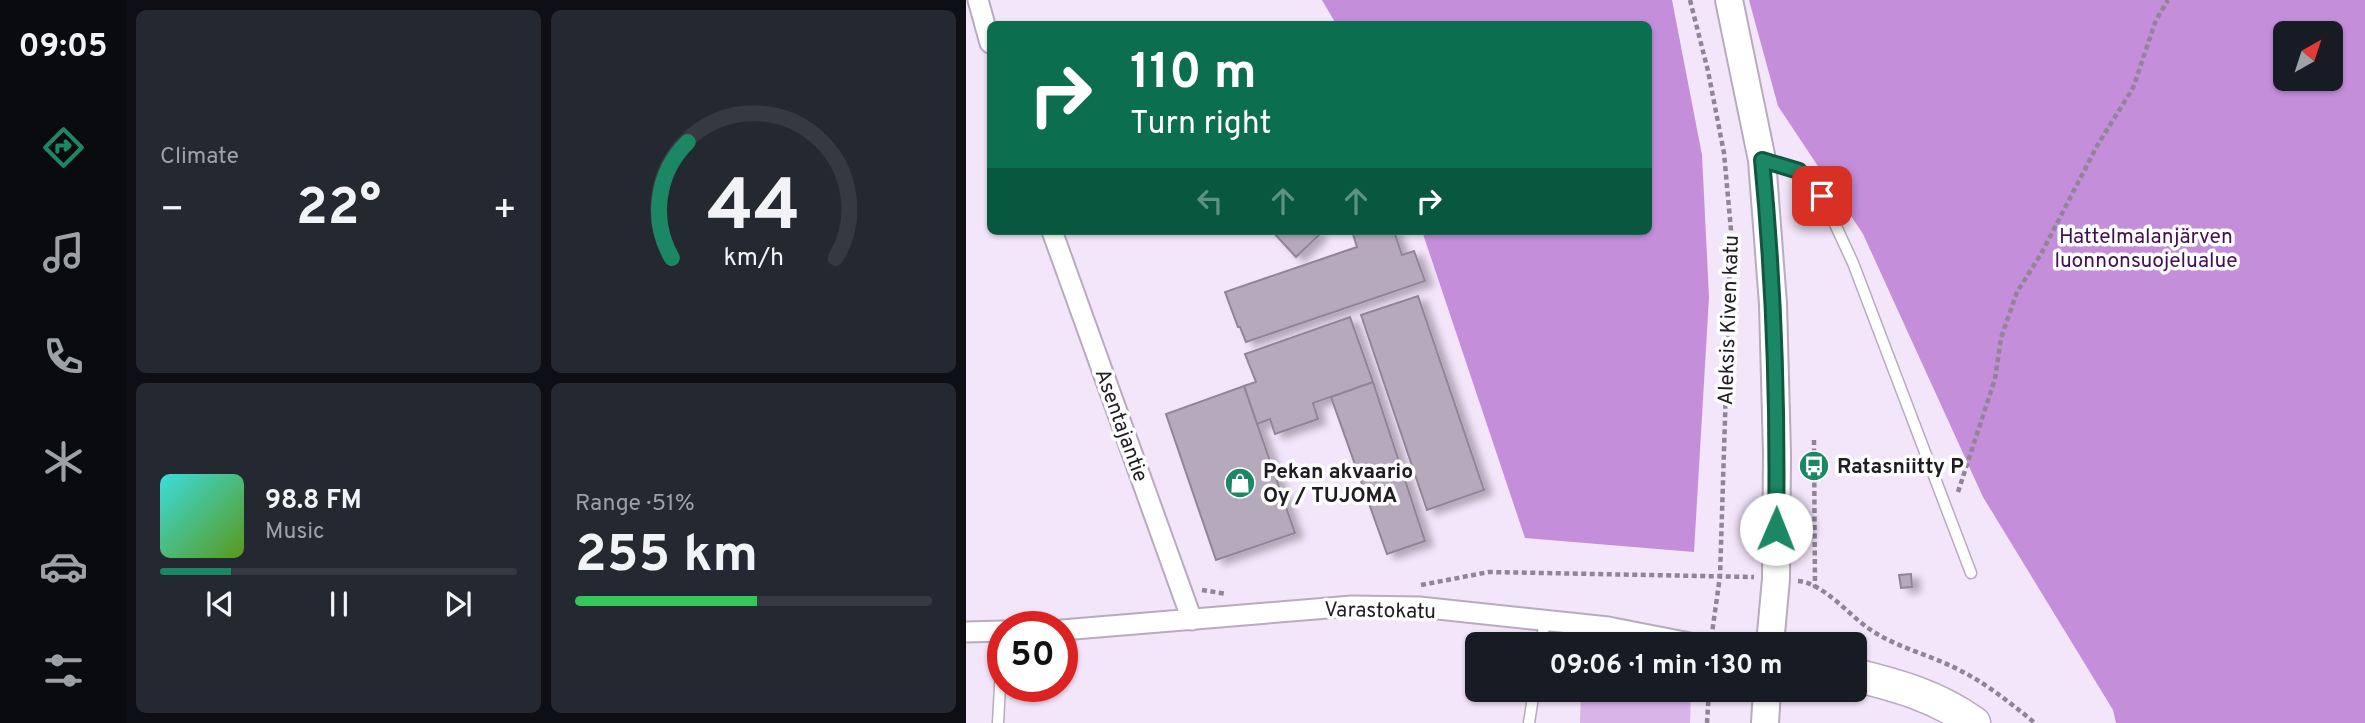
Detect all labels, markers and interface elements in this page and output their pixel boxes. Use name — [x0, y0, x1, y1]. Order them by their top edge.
north arrow — [2273, 21, 2343, 91]
map controls — [2273, 21, 2343, 91]
text: 09:05 — [18, 28, 108, 68]
text: 110 m — [1130, 44, 1257, 106]
icon: right — [1015, 49, 1106, 140]
text: Turn right — [1130, 105, 1272, 145]
icon: directions — [39, 123, 88, 172]
text: Climate — [160, 143, 239, 172]
text: 44 — [707, 164, 800, 256]
pin — [1792, 166, 1852, 226]
text: 22° — [296, 177, 381, 243]
icon: arrive — [1803, 177, 1841, 215]
icon: left — [1191, 182, 1229, 220]
icon: ahead — [1264, 182, 1302, 220]
icon: ahead — [1337, 182, 1375, 220]
icon: right — [1410, 182, 1448, 220]
text: − — [160, 187, 185, 236]
text: + — [492, 187, 517, 236]
park label: Hattelmalanjärven luonnonsuojelualue — [2054, 224, 2238, 275]
icon: music — [39, 228, 88, 277]
street label: Aleksis Kiven katu — [1713, 234, 1746, 406]
text: km/h — [723, 242, 784, 274]
icon: phone — [39, 332, 88, 381]
street label: Asentajantie — [1088, 365, 1154, 486]
icon: climate — [39, 437, 88, 486]
bus stop icon: Ratasniitty P — [1797, 449, 1831, 483]
place label: Ratasniitty P — [1837, 454, 1964, 481]
place label: Pekan akvaario Oy / TUJOMA — [1263, 459, 1413, 510]
shop icon: Pekan akvaario Oy / TUJOMA — [1223, 466, 1257, 500]
text: 98.8 FM — [265, 485, 362, 518]
text: Range · 51% — [575, 490, 695, 519]
position arrow — [1739, 492, 1813, 566]
text: Music — [265, 518, 325, 547]
text: 255 km — [575, 524, 758, 590]
icon: car — [39, 542, 88, 591]
icon: previous — [201, 585, 239, 623]
icon: pause — [320, 585, 358, 623]
icon: next — [439, 585, 477, 623]
street label: Varastokatu — [1324, 597, 1436, 626]
speed limit sign: 50 — [987, 611, 1078, 702]
icon: filters — [39, 646, 88, 695]
text: 09:06 · 1 min · 130 m — [1550, 650, 1782, 683]

